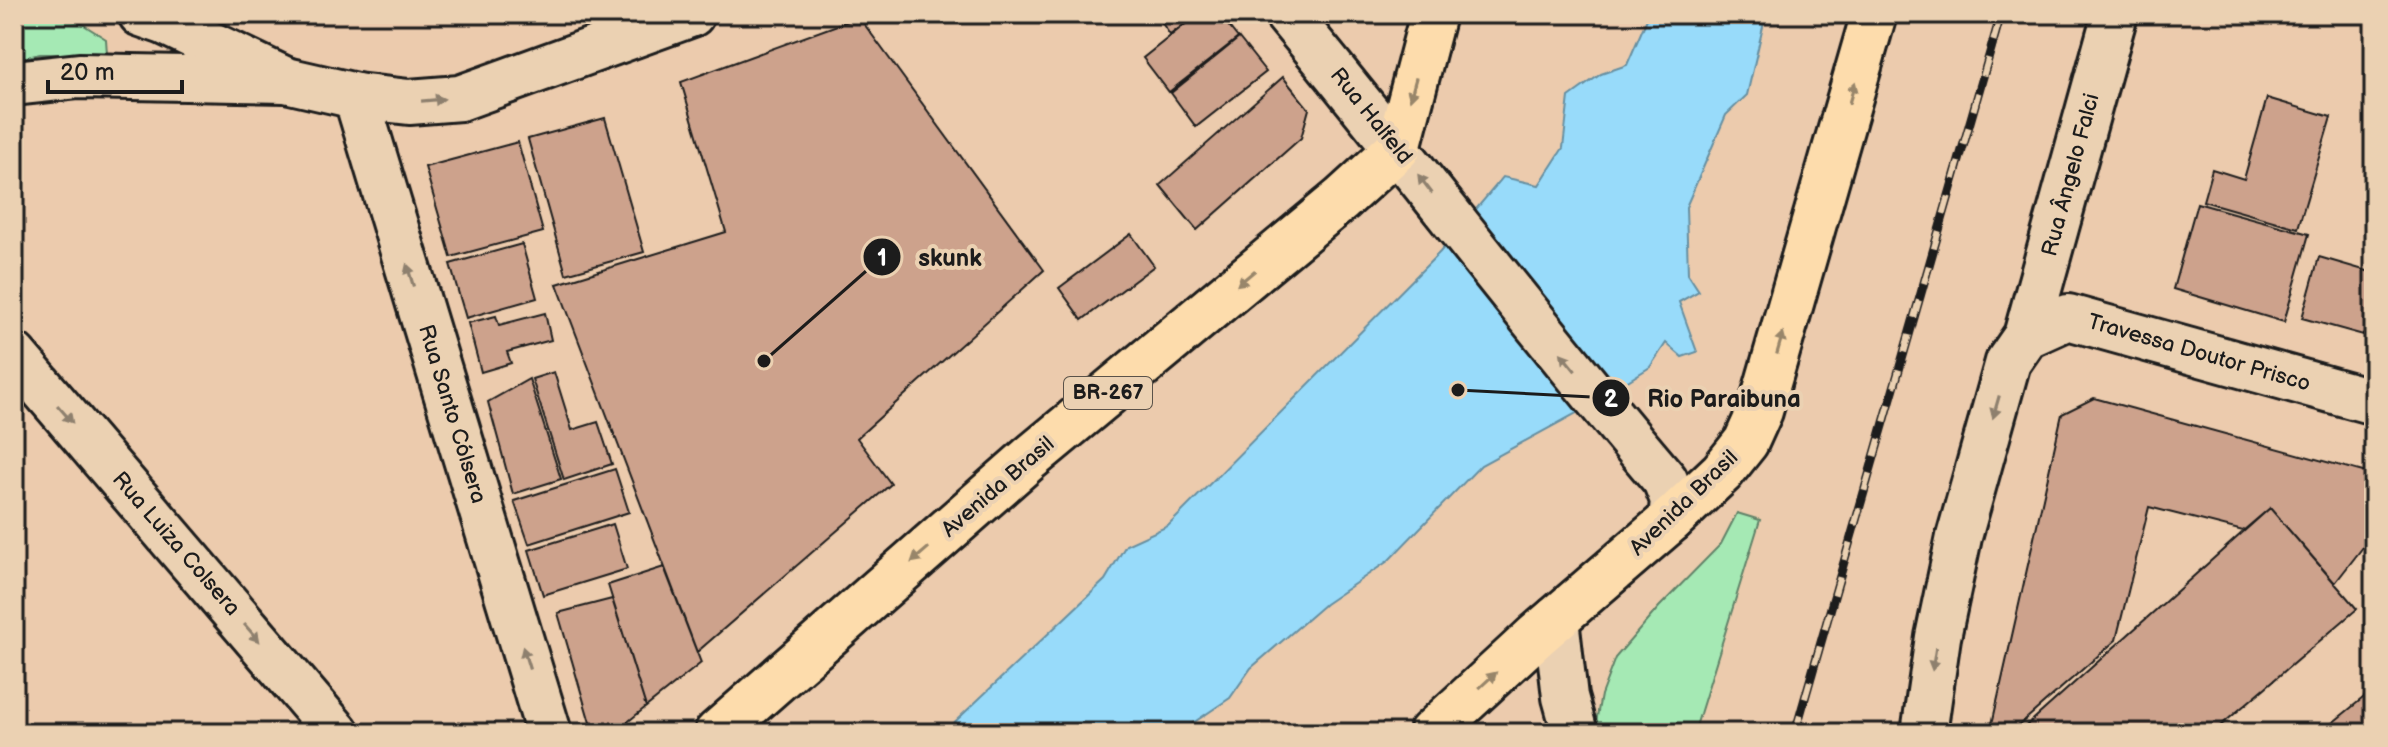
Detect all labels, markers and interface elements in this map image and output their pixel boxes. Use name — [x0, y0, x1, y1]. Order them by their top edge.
scale bar — [48, 44, 182, 94]
text: 20 m — [60, 58, 115, 87]
street label: Rua Halfeld — [1324, 62, 1418, 170]
one-way arrow — [1406, 77, 1418, 102]
one-way arrow — [1846, 81, 1859, 105]
street label: Rua Ângelo Falci — [2035, 90, 2106, 259]
one-way arrow — [421, 94, 446, 107]
one-way arrow — [1417, 173, 1433, 195]
callout: skunk — [862, 233, 998, 281]
text: 1 — [877, 244, 887, 273]
text: skunk — [918, 244, 982, 273]
one-way arrow — [403, 263, 416, 287]
one-way arrow — [1237, 269, 1257, 286]
street label: Travessa Doutor Prisco — [2085, 308, 2313, 398]
street label: Rua Santo Cólsera — [412, 321, 492, 507]
one-way arrow — [1774, 331, 1787, 355]
one-way arrow — [1560, 352, 1577, 372]
callout: Rio Paraibuna — [1591, 374, 1816, 422]
road number: BR-267 — [1064, 377, 1152, 409]
text: 2 — [1604, 385, 1619, 414]
text: Rio Paraibuna — [1647, 385, 1801, 414]
one-way arrow — [1989, 394, 2001, 419]
one-way arrow — [56, 403, 73, 423]
street label: Avenida Brasil — [936, 431, 1060, 543]
street label: Avenida Brasil — [1624, 444, 1744, 562]
street label: Rua Luiza Colsera — [106, 466, 246, 622]
one-way arrow — [910, 546, 930, 563]
one-way arrow — [243, 622, 260, 642]
one-way arrow — [519, 646, 532, 670]
one-way arrow — [1927, 647, 1940, 672]
one-way arrow — [1479, 672, 1498, 690]

